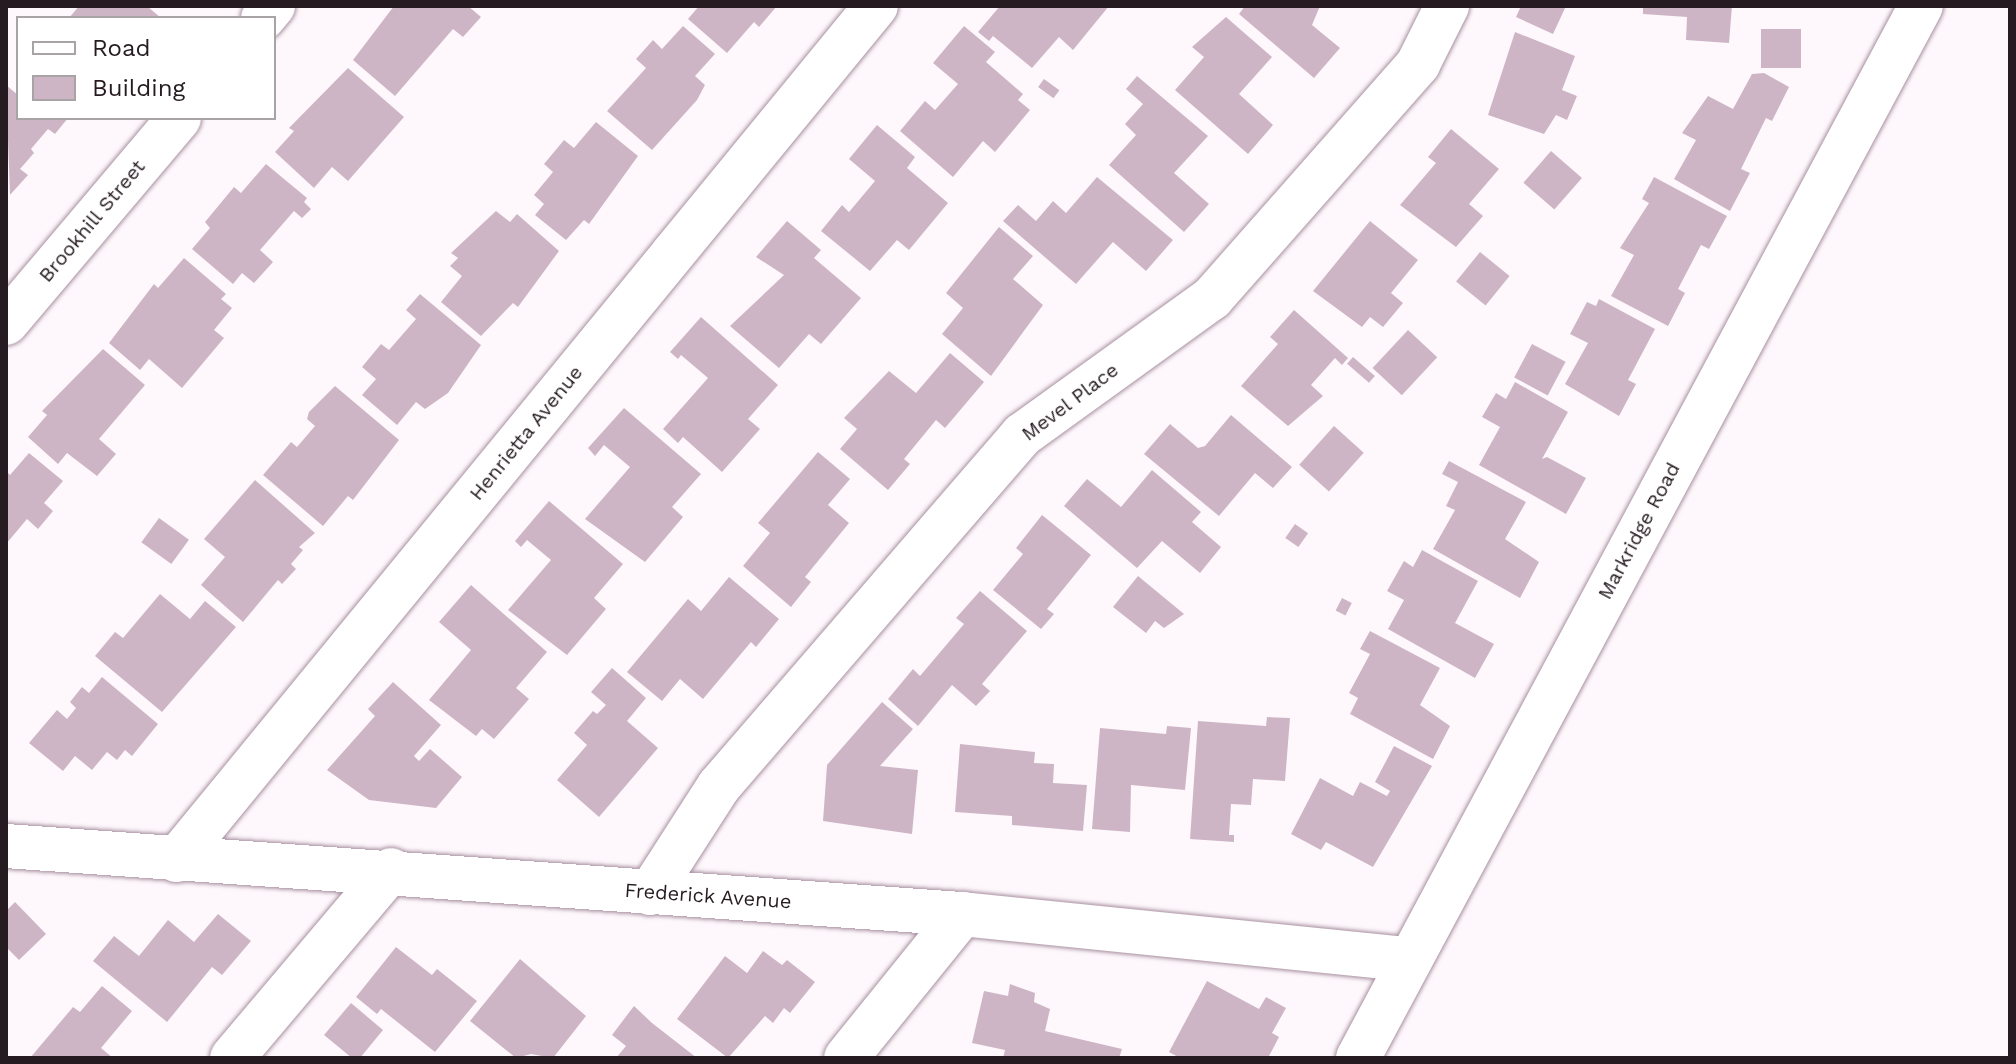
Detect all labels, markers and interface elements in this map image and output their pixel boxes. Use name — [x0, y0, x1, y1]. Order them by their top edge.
legend — [16, 16, 276, 120]
text: Road — [92, 34, 151, 62]
text: Building — [92, 74, 185, 102]
street label: Brookhill Street — [34, 155, 150, 287]
street label: Mevel Place — [1017, 358, 1123, 446]
street label: Henrietta Avenue — [464, 360, 588, 506]
street label: Markridge Road — [1593, 458, 1685, 604]
street label: Frederick Avenue — [623, 878, 793, 914]

